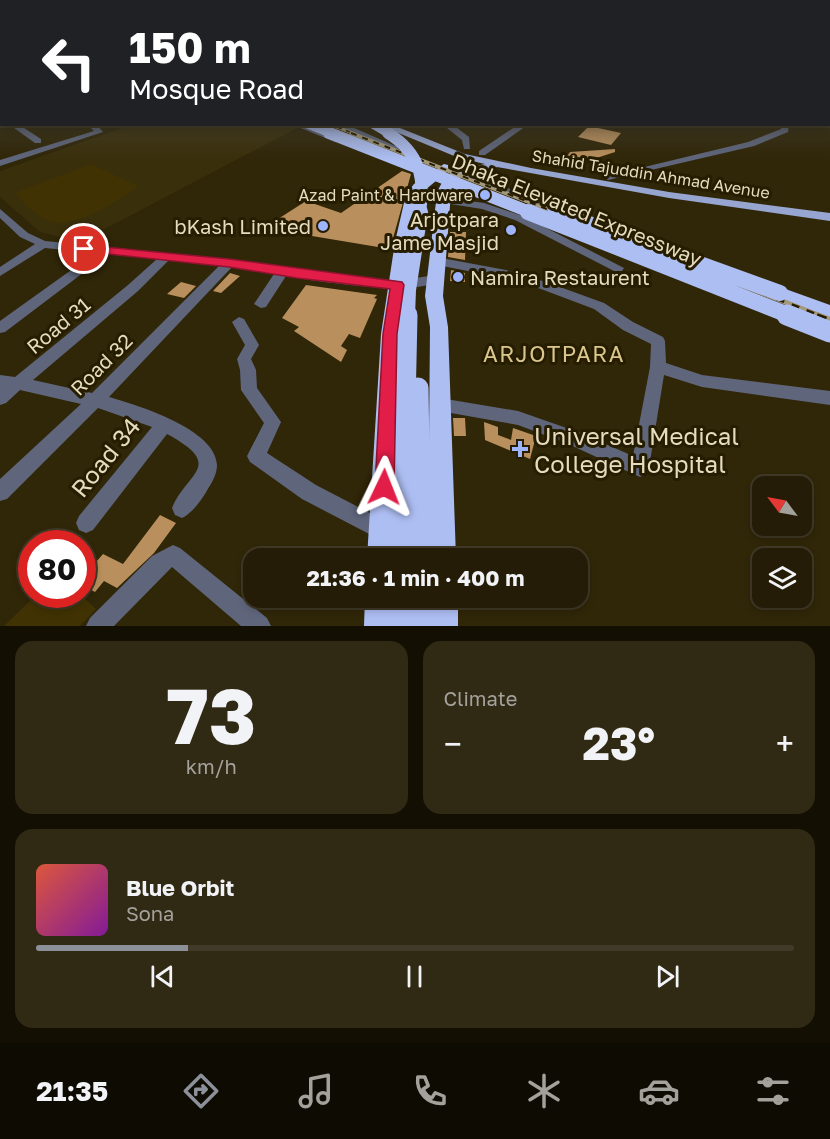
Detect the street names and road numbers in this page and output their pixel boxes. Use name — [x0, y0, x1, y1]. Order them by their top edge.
street label: Shahid Tajuddin Ahmad Avenue — [531, 145, 771, 203]
street label: Dhaka Elevated Expressway — [449, 148, 705, 270]
street label: Road 31 — [21, 291, 95, 358]
street label: Road 32 — [65, 328, 137, 400]
street label: Road 34 — [64, 412, 146, 502]

